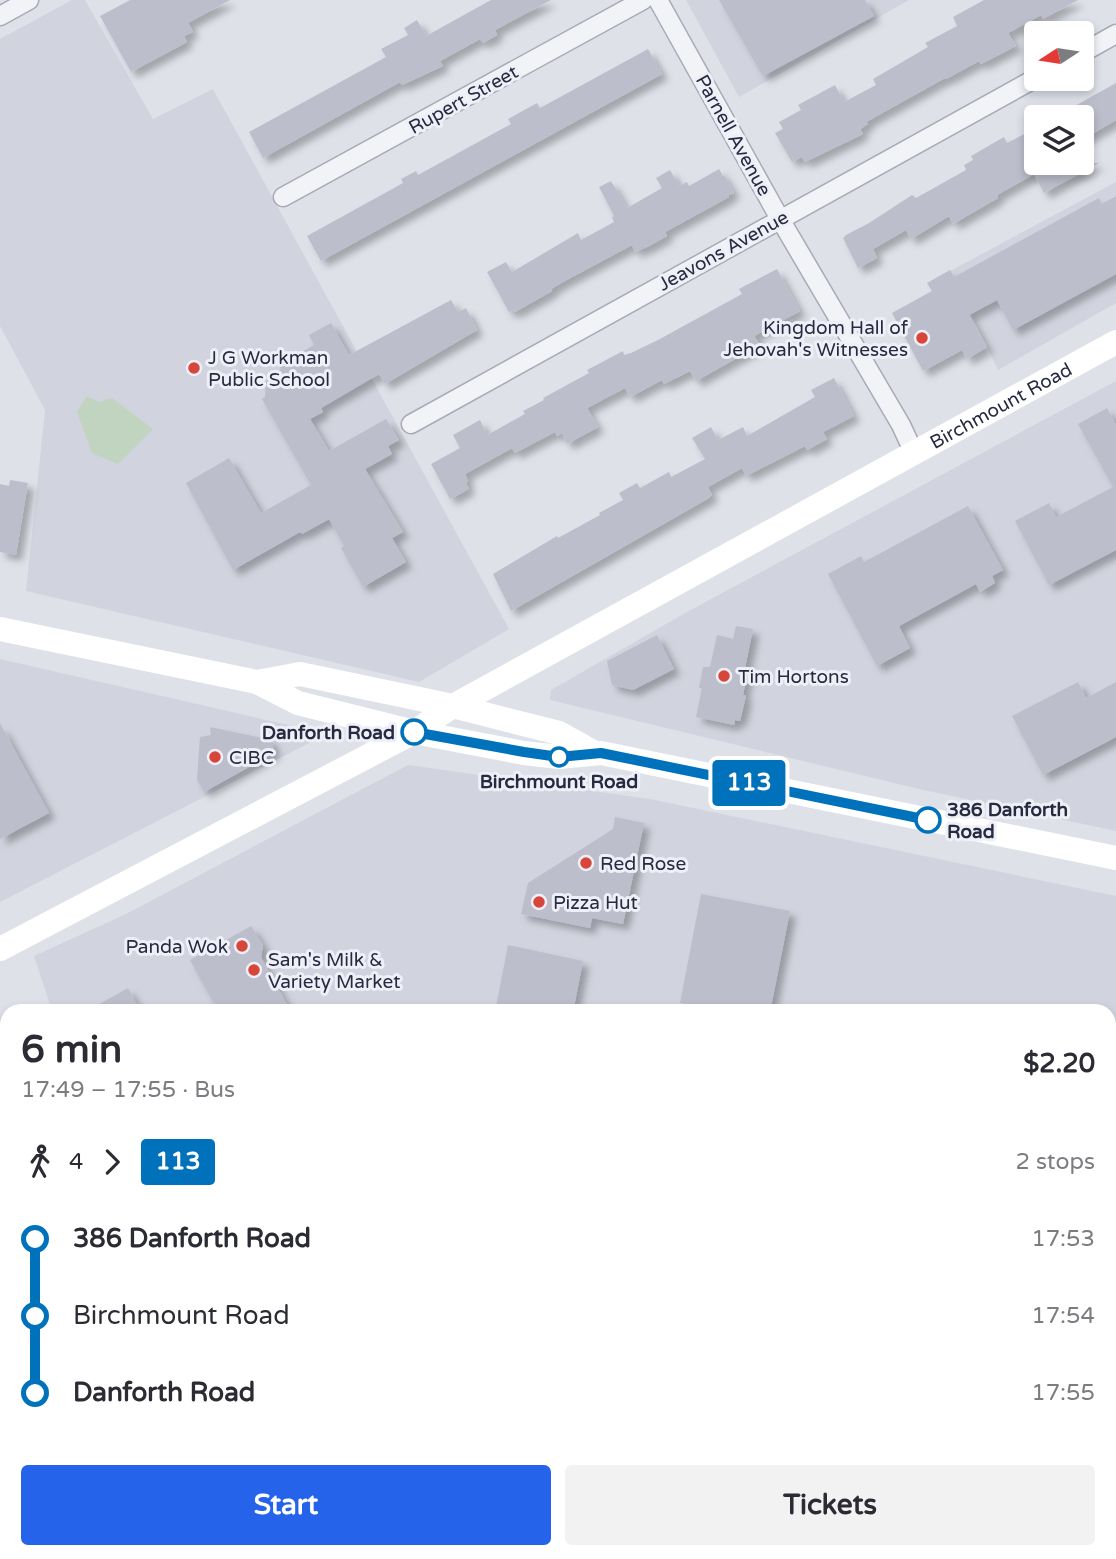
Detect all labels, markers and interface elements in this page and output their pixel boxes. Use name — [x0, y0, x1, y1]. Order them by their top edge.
north arrow — [1024, 21, 1094, 91]
map controls — [1024, 21, 1094, 175]
street label: Rupert Street — [405, 61, 522, 139]
street label: Parnell Avenue — [691, 71, 775, 200]
button: layers — [1024, 105, 1094, 175]
street label: Jeavons Avenue — [655, 206, 792, 296]
place label: Kingdom Hall of Jehovah's Witnesses — [723, 317, 909, 361]
marker: Kingdom Hall of Jehovah's Witnesses — [914, 330, 930, 346]
place label: J G Workman Public School — [208, 347, 330, 391]
street label: Birchmount Road — [926, 358, 1076, 454]
marker: J G Workman Public School — [186, 360, 202, 376]
place label: Tim Hortons — [738, 666, 849, 688]
marker: Tim Hortons — [716, 668, 732, 684]
marker: Danforth Road — [401, 719, 427, 745]
place label: Danforth Road — [262, 722, 395, 744]
place label: CIBC — [229, 747, 274, 769]
marker: Birchmount Road — [549, 747, 569, 767]
marker: CIBC — [207, 749, 223, 765]
line badge: 113 — [709, 760, 789, 806]
text: 113 — [726, 768, 772, 797]
place label: Birchmount Road — [480, 771, 638, 793]
place label: 386 Danforth Road — [947, 799, 1068, 843]
marker: 386 Danforth Road — [915, 807, 941, 833]
place label: Red Rose — [600, 853, 686, 875]
marker: Red Rose — [578, 855, 594, 871]
place label: Pizza Hut — [553, 892, 638, 914]
marker: Pizza Hut — [531, 894, 547, 910]
place label: Panda Wok — [126, 936, 228, 958]
marker: Panda Wok — [234, 938, 250, 954]
place label: Sam's Milk & Variety Market — [268, 949, 400, 993]
marker: Sam's Milk & Variety Market — [246, 962, 262, 978]
text: 6 min — [21, 1027, 122, 1073]
text: $2.20 — [1023, 1048, 1095, 1079]
text: 17:49 – 17:55 · Bus — [21, 1076, 235, 1104]
icon: walk — [21, 1143, 59, 1181]
icon: forward — [93, 1143, 131, 1181]
text: 113 — [155, 1147, 201, 1176]
text: 4 — [69, 1148, 83, 1176]
text: 2 stops — [1015, 1148, 1095, 1176]
text: 386 Danforth Road — [73, 1223, 311, 1254]
text: 17:53 — [1031, 1225, 1095, 1253]
text: Birchmount Road — [73, 1300, 290, 1331]
text: 17:54 — [1031, 1302, 1095, 1330]
text: Danforth Road — [73, 1377, 255, 1408]
text: 17:55 — [1031, 1379, 1095, 1407]
button: Start — [21, 1465, 551, 1545]
button: Tickets — [565, 1465, 1095, 1545]

